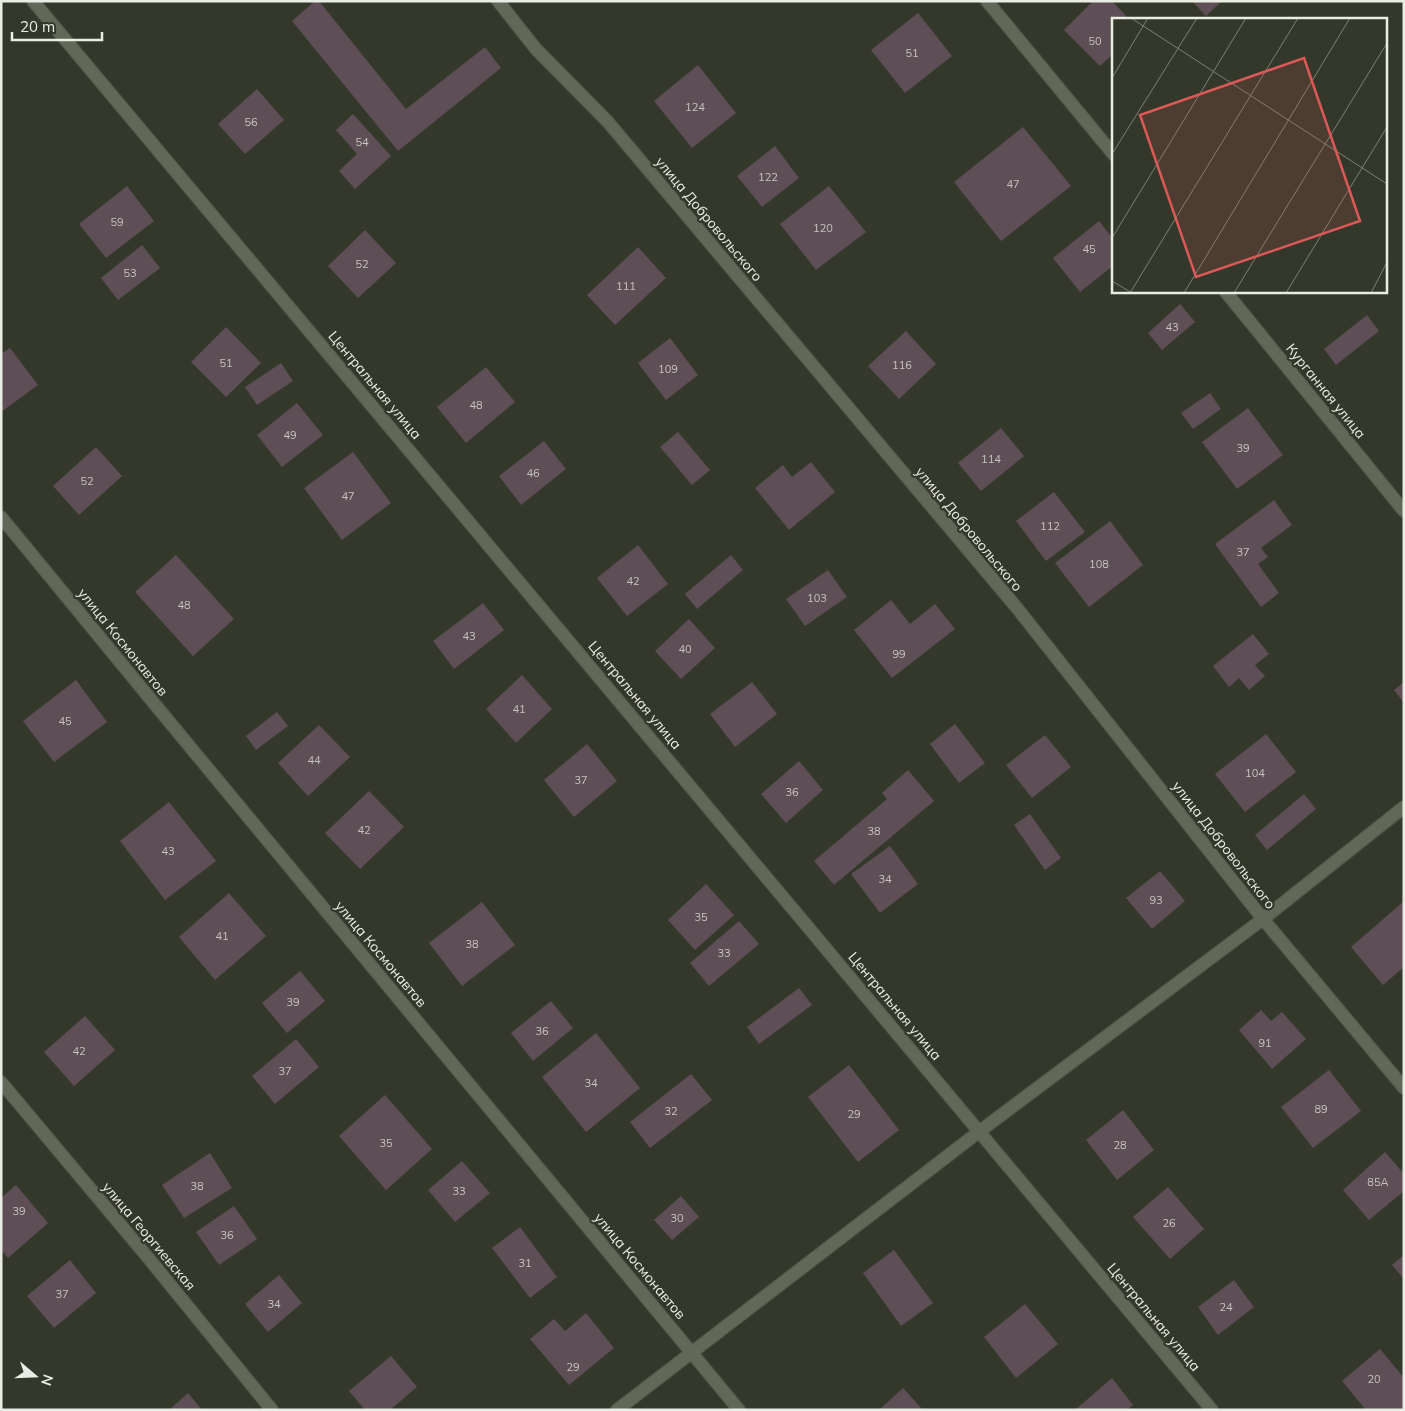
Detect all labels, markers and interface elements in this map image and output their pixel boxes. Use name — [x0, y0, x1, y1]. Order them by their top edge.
scale bar — [12, 10, 102, 42]
text: 20 m — [20, 17, 55, 36]
inset map — [1112, 18, 1388, 292]
house number: 50 — [1088, 34, 1102, 48]
house number: 51 — [905, 46, 919, 60]
house number: 124 — [685, 100, 705, 114]
house number: 56 — [244, 115, 258, 129]
house number: 54 — [355, 135, 369, 149]
street label: улица Добровольского — [652, 153, 766, 285]
house number: 122 — [758, 170, 778, 184]
house number: 47 — [1006, 177, 1020, 191]
house number: 59 — [110, 215, 124, 229]
house number: 120 — [813, 221, 833, 235]
house number: 45 — [1082, 242, 1096, 256]
house number: 52 — [355, 257, 369, 271]
house number: 53 — [123, 266, 137, 280]
house number: 111 — [616, 279, 636, 293]
house number: 43 — [1165, 320, 1179, 334]
street label: Центральная улица — [324, 327, 426, 443]
street label: Курганная улица — [1282, 340, 1370, 442]
house number: 51 — [219, 356, 233, 370]
house number: 116 — [892, 358, 912, 372]
house number: 109 — [658, 362, 678, 376]
house number: 48 — [469, 398, 483, 412]
house number: 49 — [283, 428, 297, 442]
house number: 39 — [1236, 441, 1250, 455]
house number: 114 — [981, 452, 1001, 466]
street label: улица Добровольского — [912, 463, 1026, 595]
house number: 46 — [526, 466, 540, 480]
house number: 52 — [80, 474, 94, 488]
house number: 47 — [341, 489, 355, 503]
house number: 112 — [1040, 519, 1060, 533]
house number: 37 — [1236, 545, 1250, 559]
house number: 108 — [1089, 557, 1109, 571]
house number: 42 — [626, 574, 640, 588]
street label: улица Космонавтов — [74, 584, 172, 700]
house number: 103 — [807, 591, 827, 605]
house number: 48 — [177, 598, 191, 612]
house number: 43 — [462, 629, 476, 643]
street label: Центральная улица — [584, 637, 686, 753]
house number: 40 — [678, 642, 692, 656]
house number: 99 — [892, 647, 906, 661]
house number: 41 — [512, 702, 526, 716]
house number: 45 — [58, 714, 72, 728]
house number: 44 — [307, 753, 321, 767]
house number: 104 — [1245, 766, 1265, 780]
house number: 37 — [574, 773, 588, 787]
street label: улица Добровольского — [1168, 777, 1280, 913]
house number: 36 — [785, 785, 799, 799]
house number: 42 — [357, 823, 371, 837]
house number: 38 — [867, 824, 881, 838]
house number: 43 — [161, 844, 175, 858]
house number: 34 — [878, 872, 892, 886]
house number: 93 — [1149, 893, 1163, 907]
street label: улица Космонавтов — [331, 897, 431, 1011]
house number: 35 — [694, 910, 708, 924]
house number: 41 — [215, 929, 229, 943]
house number: 38 — [465, 937, 479, 951]
house number: 33 — [717, 946, 731, 960]
street label: Центральная улица — [844, 948, 946, 1064]
house number: 39 — [286, 995, 300, 1009]
house number: 36 — [535, 1024, 549, 1038]
house number: 91 — [1258, 1036, 1272, 1050]
house number: 42 — [72, 1044, 86, 1058]
house number: 37 — [278, 1064, 292, 1078]
house number: 34 — [584, 1076, 598, 1090]
house number: 89 — [1314, 1102, 1328, 1116]
house number: 32 — [664, 1104, 678, 1118]
house number: 29 — [847, 1107, 861, 1121]
house number: 35 — [379, 1136, 393, 1150]
house number: 28 — [1113, 1138, 1127, 1152]
house number: 85А — [1367, 1175, 1389, 1189]
street label: улица Георгиевская — [98, 1178, 200, 1294]
house number: 38 — [190, 1179, 204, 1193]
house number: 33 — [452, 1184, 466, 1198]
house number: 39 — [12, 1204, 26, 1218]
street label: улица Космонавтов — [590, 1209, 690, 1323]
house number: 30 — [670, 1211, 684, 1225]
house number: 26 — [1162, 1216, 1176, 1230]
house number: 36 — [220, 1228, 234, 1242]
house number: 31 — [518, 1256, 532, 1270]
street label: Центральная улица — [1103, 1259, 1205, 1375]
house number: 37 — [55, 1287, 69, 1301]
house number: 34 — [267, 1297, 281, 1311]
house number: 24 — [1219, 1300, 1233, 1314]
north arrow — [10, 1351, 60, 1401]
house number: 29 — [566, 1360, 580, 1374]
text: N — [37, 1372, 58, 1388]
house number: 20 — [1367, 1372, 1381, 1386]

